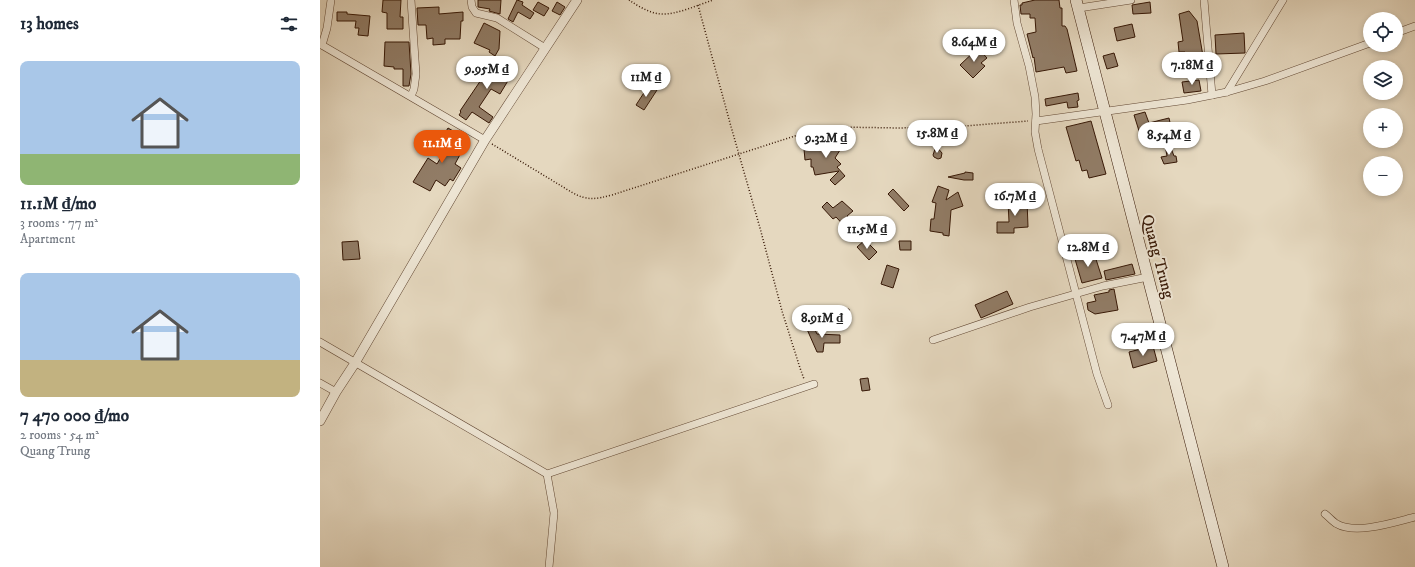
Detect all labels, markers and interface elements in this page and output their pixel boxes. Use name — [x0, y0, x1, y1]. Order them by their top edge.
map controls — [1363, 12, 1403, 196]
button: locate — [1363, 12, 1403, 52]
text: 13 homes — [20, 13, 79, 35]
icon: filters — [278, 13, 300, 35]
pin: 8.64M ₫ — [937, 29, 1011, 63]
text: 8.64M ₫ — [951, 34, 997, 50]
pin: 7.18M ₫ — [1155, 52, 1229, 86]
pin: 9.95M ₫ — [450, 56, 524, 90]
text: 7.18M ₫ — [1171, 57, 1213, 73]
button: layers — [1363, 60, 1403, 100]
text: 9.95M ₫ — [465, 61, 509, 77]
pin: 11M ₫ — [618, 64, 674, 98]
text: 11M ₫ — [631, 69, 661, 85]
icon: home — [124, 87, 196, 159]
button: + — [1363, 108, 1403, 148]
pin: 15.8M ₫ — [900, 120, 974, 154]
pin: 8.54M ₫ — [1132, 122, 1206, 156]
pin: 9.32M ₫ — [789, 125, 863, 159]
text: 15.8M ₫ — [916, 125, 958, 141]
text: 8.54M ₫ — [1147, 127, 1191, 143]
pin: 11.1M ₫ — [405, 130, 479, 164]
text: 9.32M ₫ — [805, 130, 847, 146]
text: 11.1M ₫ — [423, 135, 461, 151]
button: − — [1363, 156, 1403, 196]
pin: 16.7M ₫ — [978, 183, 1052, 217]
text: 16.7M ₫ — [994, 188, 1036, 204]
text: 11.1M ₫/mo — [20, 193, 96, 215]
street label: Quang Trung — [1137, 212, 1179, 301]
text: 3 rooms · 77 m² — [20, 215, 98, 231]
pin: 11.5M ₫ — [830, 216, 904, 250]
text: 11.5M ₫ — [847, 221, 887, 237]
text: Apartment — [20, 231, 75, 247]
pin: 12.8M ₫ — [1051, 234, 1125, 268]
text: 12.8M ₫ — [1067, 239, 1109, 255]
icon: home — [124, 299, 196, 371]
pin: 8.91M ₫ — [785, 305, 859, 339]
text: 8.91M ₫ — [801, 310, 843, 326]
pin: 7.47M ₫ — [1106, 323, 1180, 357]
text: 7.47M ₫ — [1120, 328, 1166, 344]
text: 7 470 000 ₫/mo — [20, 405, 129, 427]
text: 2 rooms · 54 m² — [20, 427, 99, 443]
text: Quang Trung — [20, 443, 90, 459]

